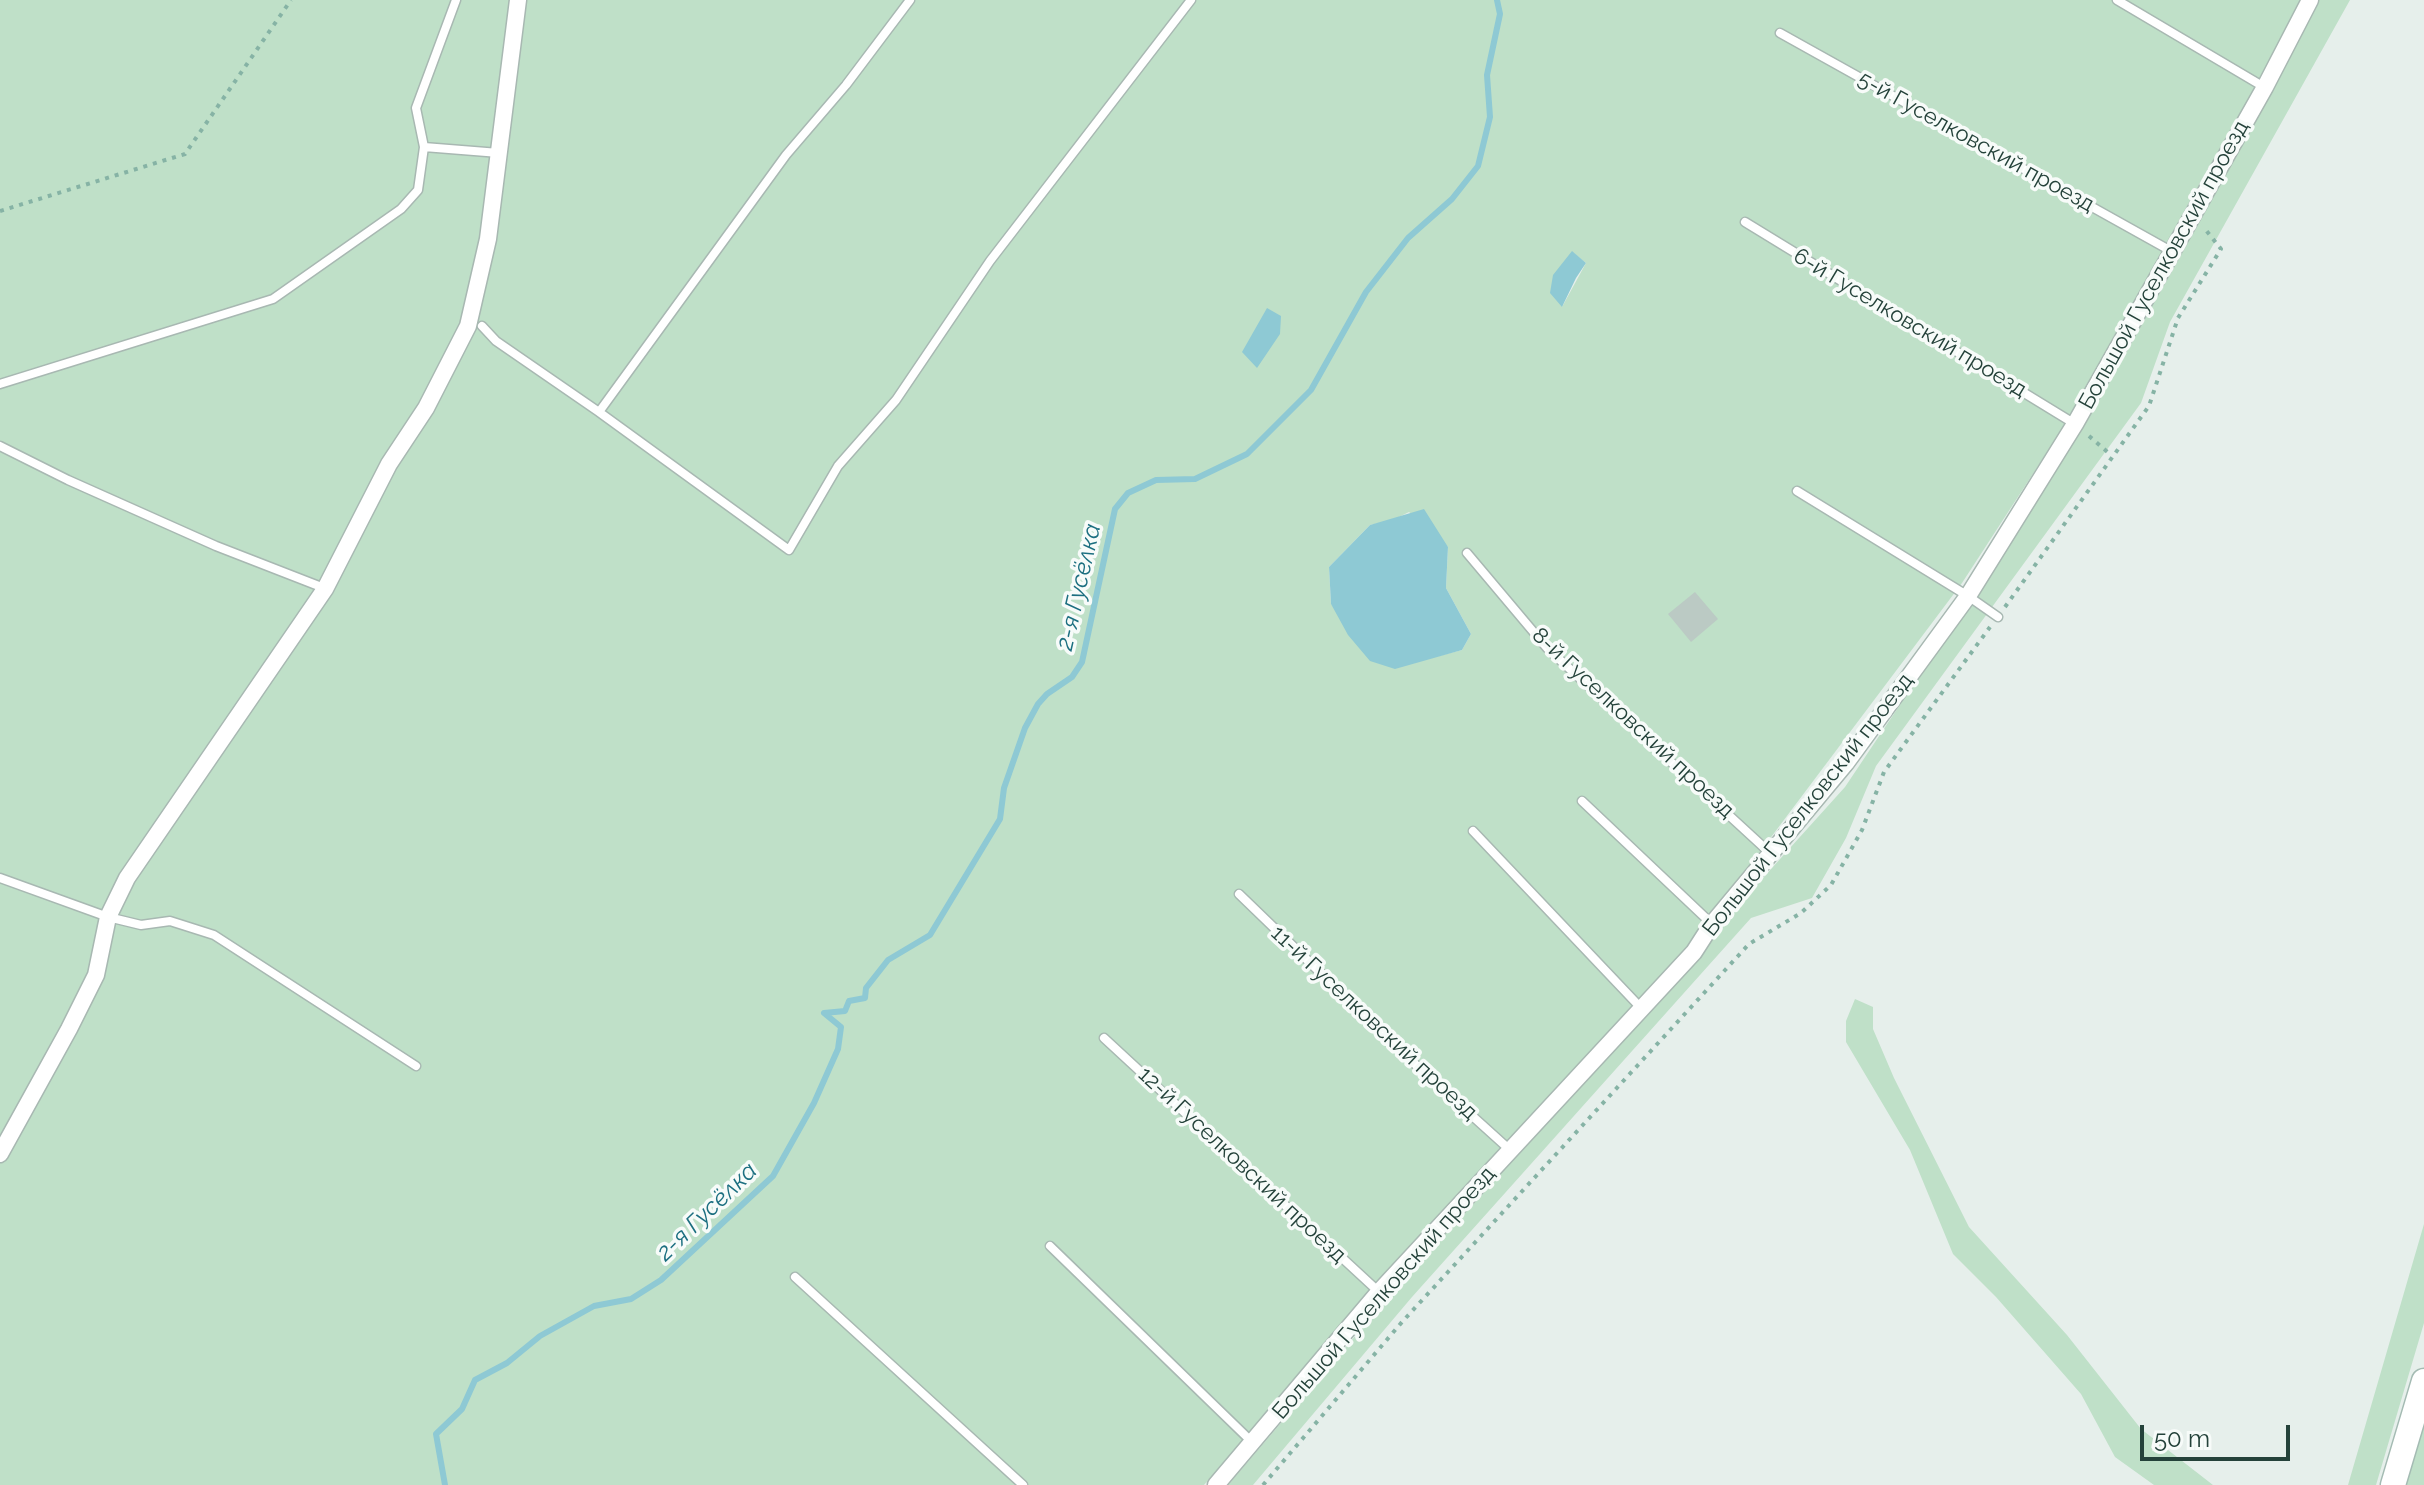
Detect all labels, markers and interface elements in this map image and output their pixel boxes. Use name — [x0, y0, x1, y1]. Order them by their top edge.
street label: 5-й Гуселковский проезд — [1853, 66, 2099, 218]
street label: Большой Гуселковский проезд — [2073, 116, 2255, 414]
street label: 6-й Гуселковский проезд — [1789, 243, 2031, 403]
water label: 2-я Гусёлка — [1050, 521, 1108, 653]
street label: 8-й Гуселковский проезд — [1526, 622, 1740, 824]
street label: Большой Гуселковский проезд — [1697, 668, 1919, 942]
street label: 11-й Гуселковский проезд — [1265, 920, 1483, 1126]
street label: 12-й Гуселковский проезд — [1132, 1062, 1352, 1268]
water label: 2-я Гусёлка — [651, 1157, 763, 1267]
street label: Большой Гуселковский проезд — [1267, 1161, 1501, 1425]
scale bar — [2144, 1409, 2294, 1459]
text: 50 m — [2154, 1424, 2210, 1453]

